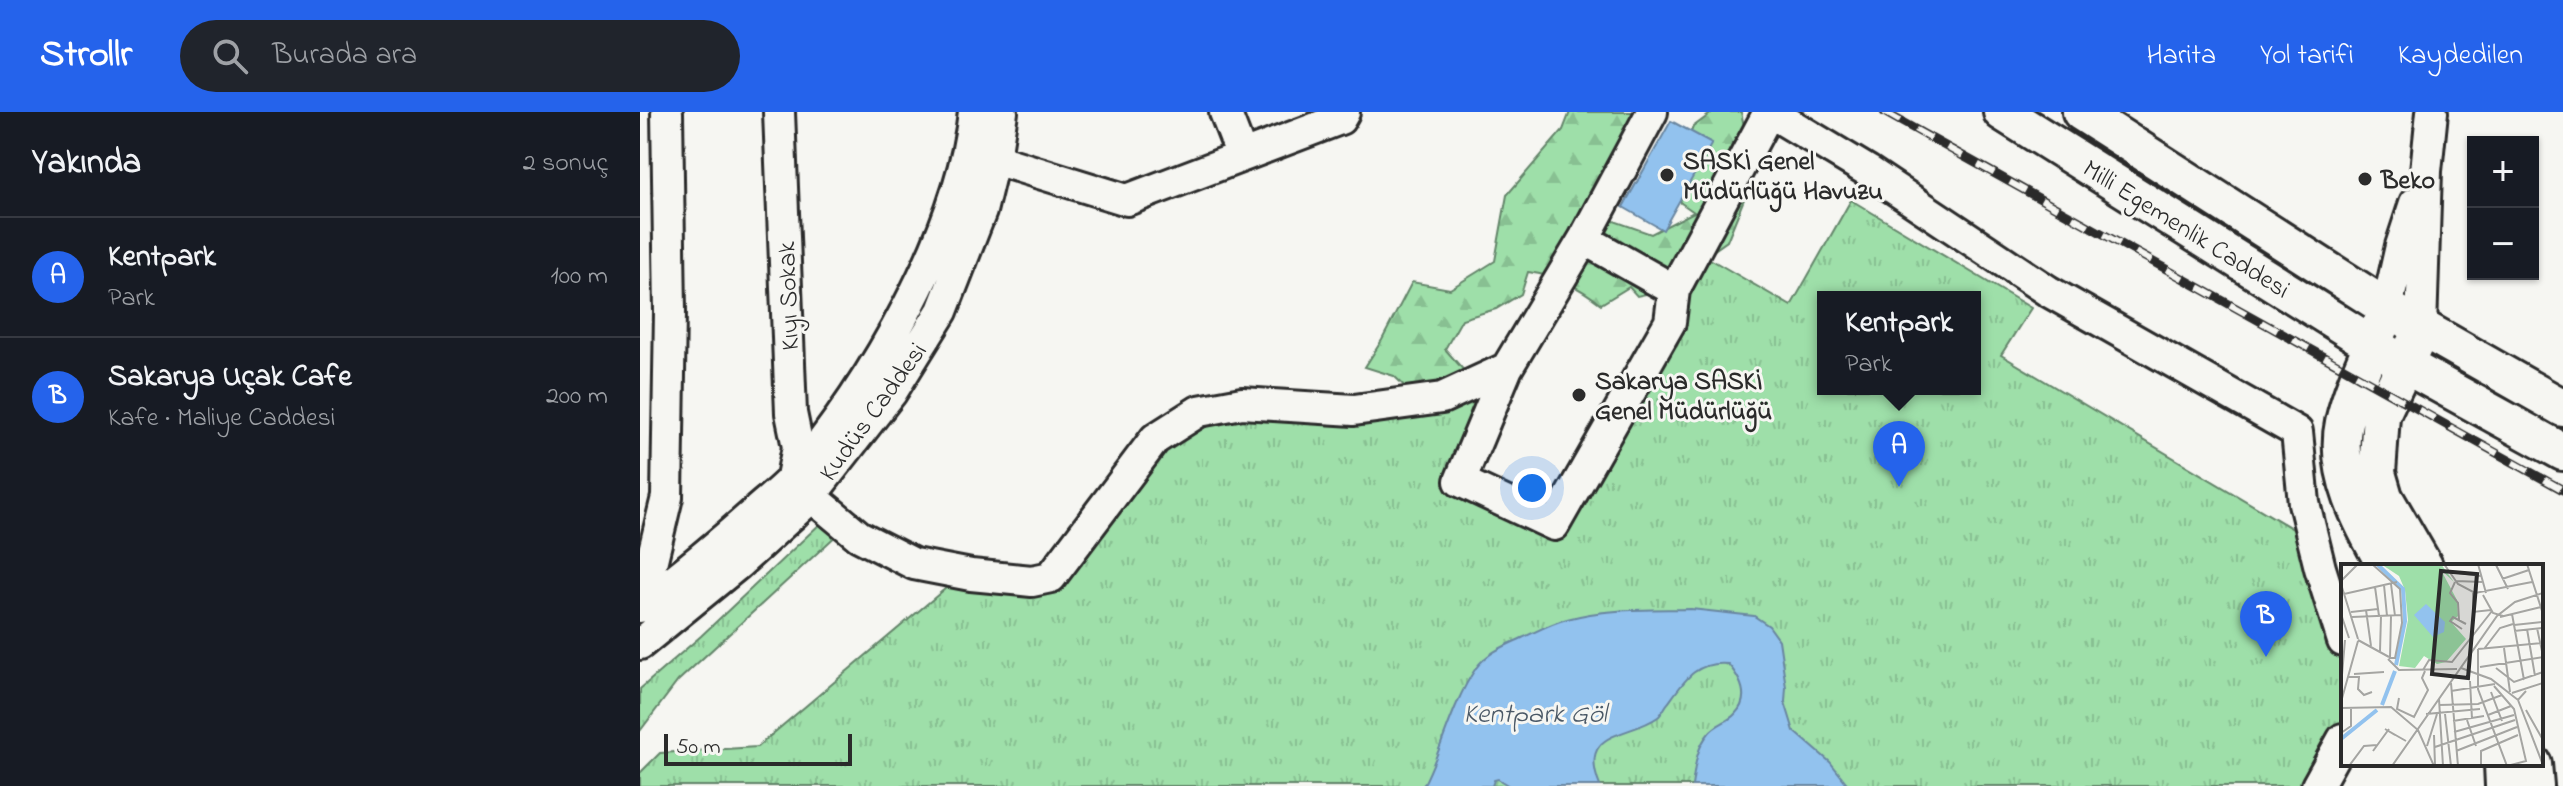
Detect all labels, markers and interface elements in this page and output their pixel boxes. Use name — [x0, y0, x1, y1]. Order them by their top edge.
search box — [180, 20, 740, 92]
text: Strollr — [40, 28, 132, 84]
icon: search — [208, 34, 252, 78]
text: Burada ara — [272, 34, 417, 78]
text: Harita — [2146, 36, 2216, 77]
text: Yol tarifi — [2260, 36, 2354, 77]
text: Kaydedilen — [2398, 36, 2523, 77]
map controls — [2467, 136, 2539, 280]
button: + — [2467, 136, 2539, 208]
text: Yakında — [32, 139, 141, 189]
place label: SASKİ Genel Müdürlüğü Havuzu — [1683, 144, 1883, 213]
text: 2 sonuç — [523, 145, 608, 183]
street label: Milli Egemenlik Caddesi — [2074, 151, 2296, 310]
place label: Beko — [2380, 163, 2435, 201]
marker: SASKİ Genel Müdürlüğü Havuzu — [1658, 166, 1676, 184]
marker: Beko — [2356, 170, 2374, 188]
button: − — [2467, 208, 2539, 280]
text: Kentpark — [108, 236, 216, 280]
street label: Kıyı Sokak — [769, 240, 811, 351]
text: A — [50, 258, 66, 296]
text: 100 m — [551, 258, 608, 296]
text: Park — [108, 280, 155, 318]
popup — [1817, 291, 1981, 395]
text: Kentpark — [1845, 302, 1953, 346]
street label: Kudüs Caddesi — [811, 335, 938, 490]
text: Park — [1845, 346, 1892, 384]
text: Sakarya Uçak Cafe — [108, 356, 352, 400]
place label: Sakarya SASKİ Genel Müdürlüğü — [1595, 364, 1772, 433]
text: B — [49, 378, 67, 416]
text: 200 m — [546, 378, 608, 416]
marker: Sakarya SASKİ Genel Müdürlüğü — [1570, 386, 1588, 404]
text: Kafe · Maliye Caddesi — [108, 400, 335, 438]
pin: A — [1873, 421, 1925, 487]
your location — [1512, 468, 1552, 508]
inset map — [2341, 564, 2543, 766]
pin: B — [2240, 591, 2292, 657]
water label: Kentpark Göl — [1463, 695, 1610, 736]
scale bar — [664, 730, 852, 766]
text: 50 m — [676, 732, 721, 764]

